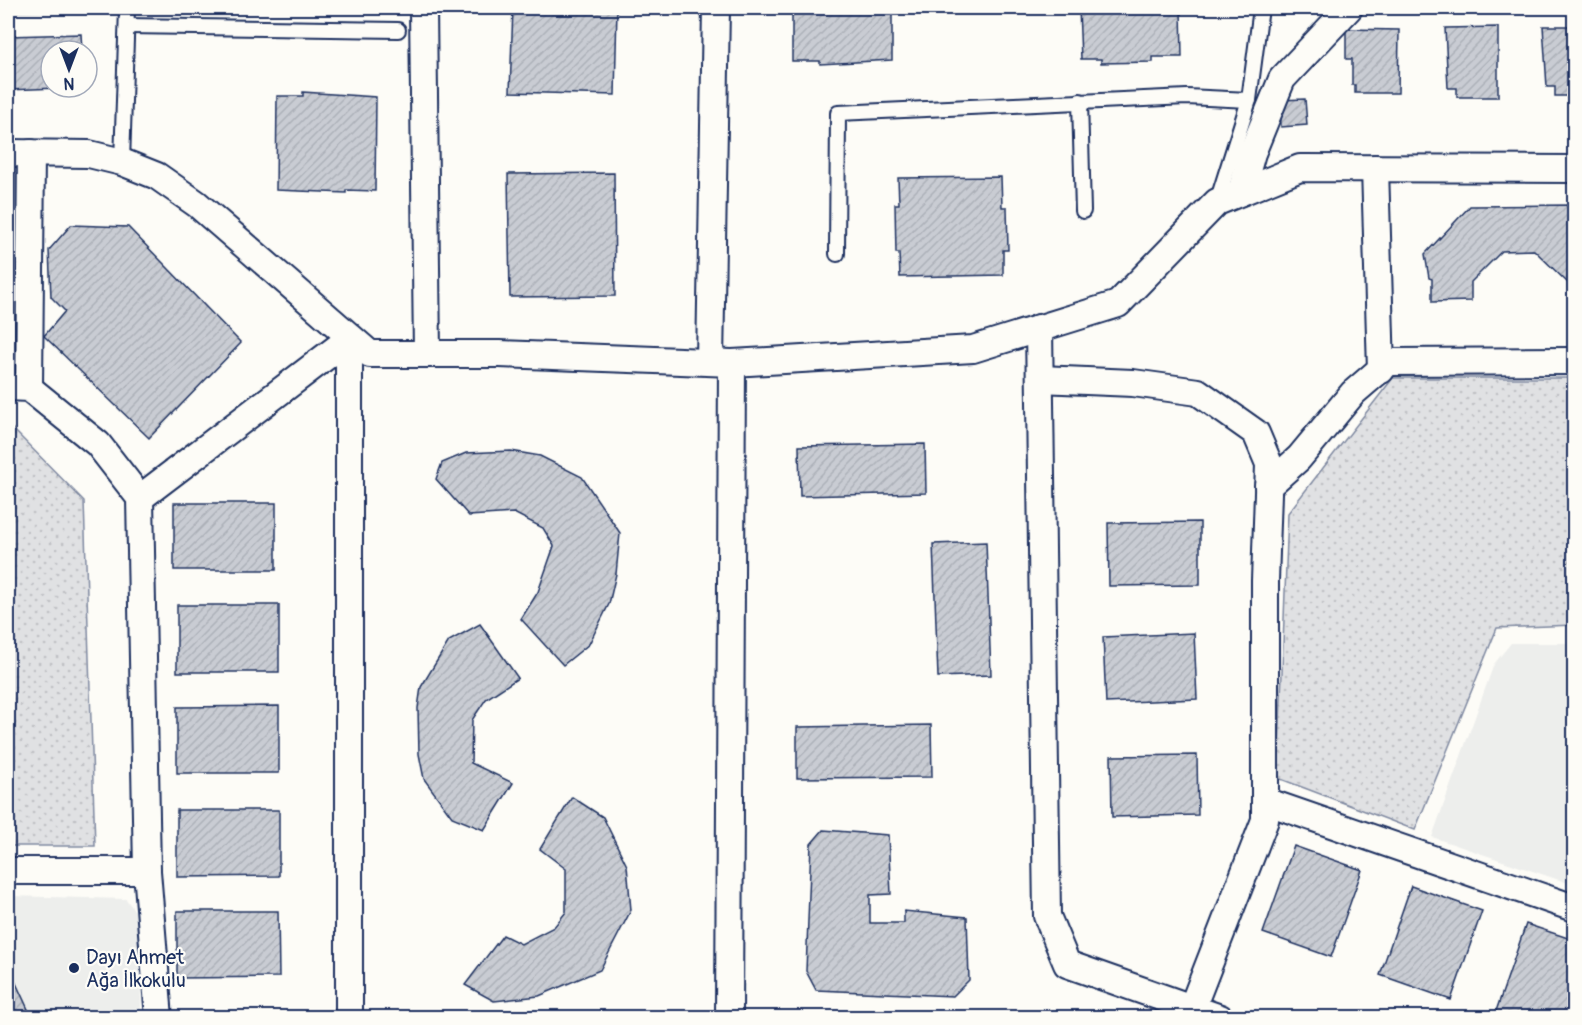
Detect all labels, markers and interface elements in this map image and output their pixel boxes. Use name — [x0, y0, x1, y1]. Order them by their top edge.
north arrow — [39, 39, 99, 99]
text: N — [63, 73, 74, 93]
place label: Dayı Ahmet Ağa İlkokulu — [86, 945, 186, 993]
marker: Dayı Ahmet Ağa İlkokulu — [67, 961, 81, 975]

